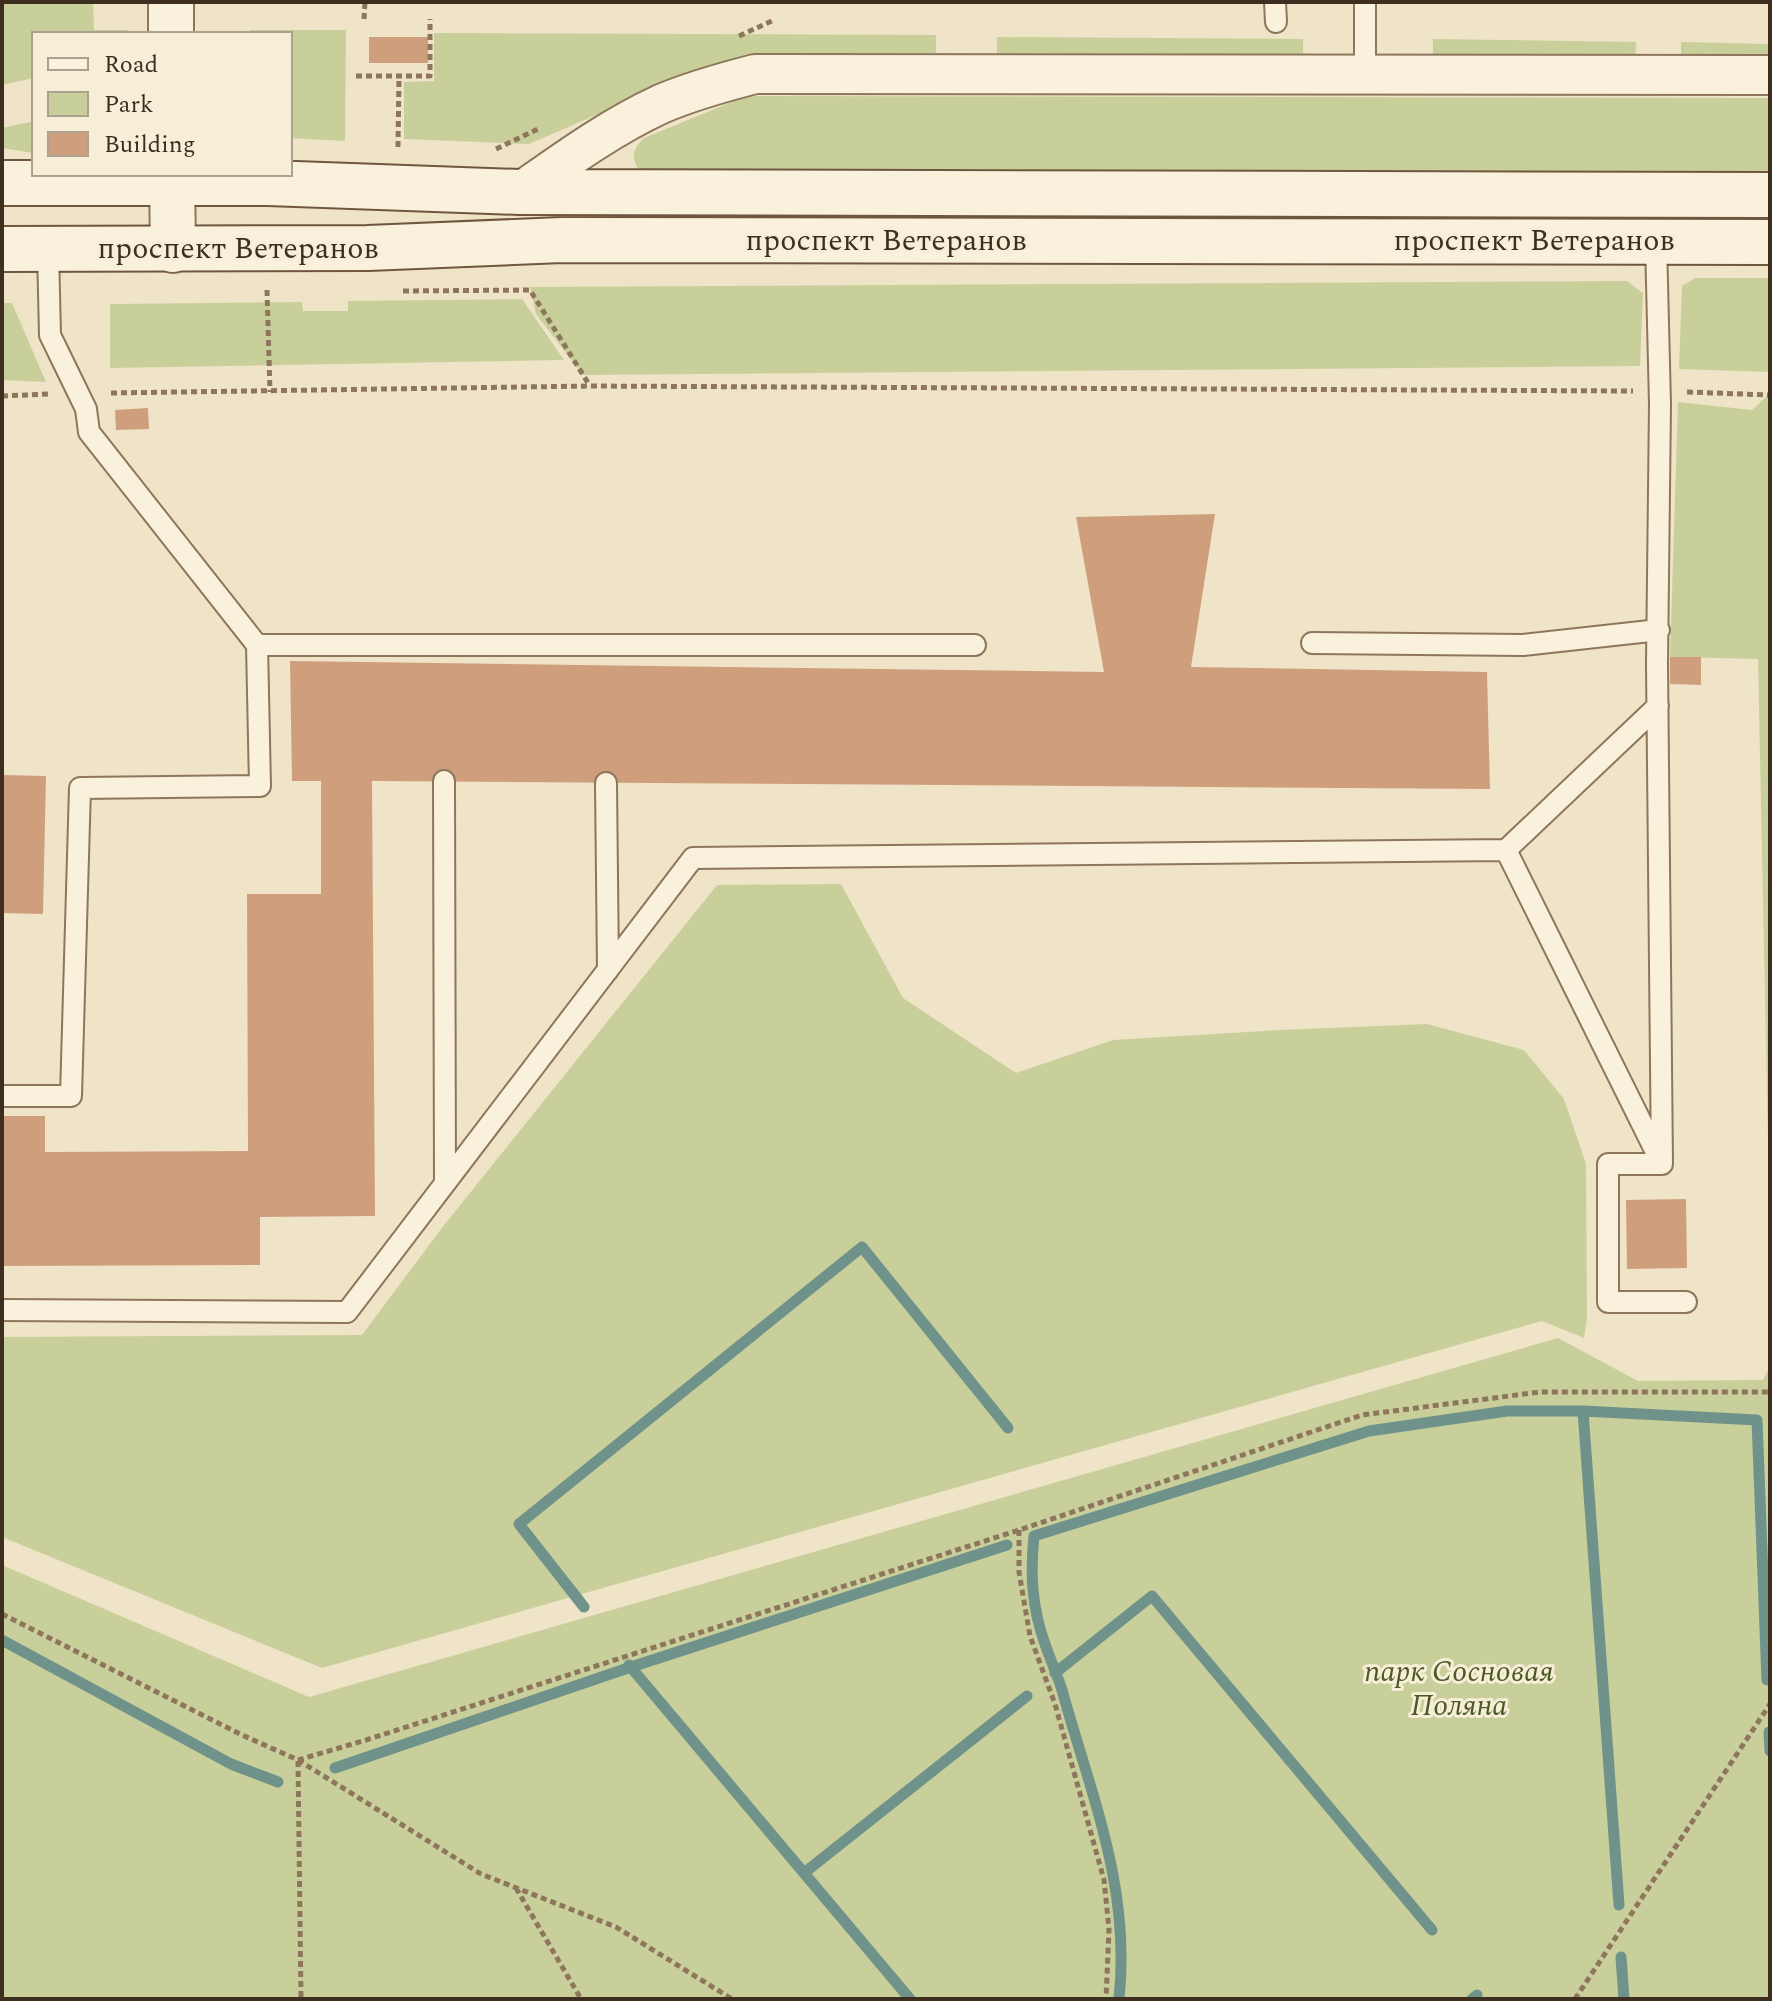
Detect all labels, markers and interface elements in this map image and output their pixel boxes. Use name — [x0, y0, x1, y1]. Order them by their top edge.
legend — [32, 32, 292, 176]
text: Road — [104, 47, 158, 83]
text: Park — [104, 87, 154, 123]
text: Building — [104, 127, 196, 163]
street label: проспект Ветеранов — [746, 218, 1026, 264]
street label: проспект Ветеранов — [1394, 218, 1674, 264]
street label: проспект Ветеранов — [98, 226, 378, 272]
park label: парк Сосновая Поляна — [1365, 1649, 1553, 1729]

